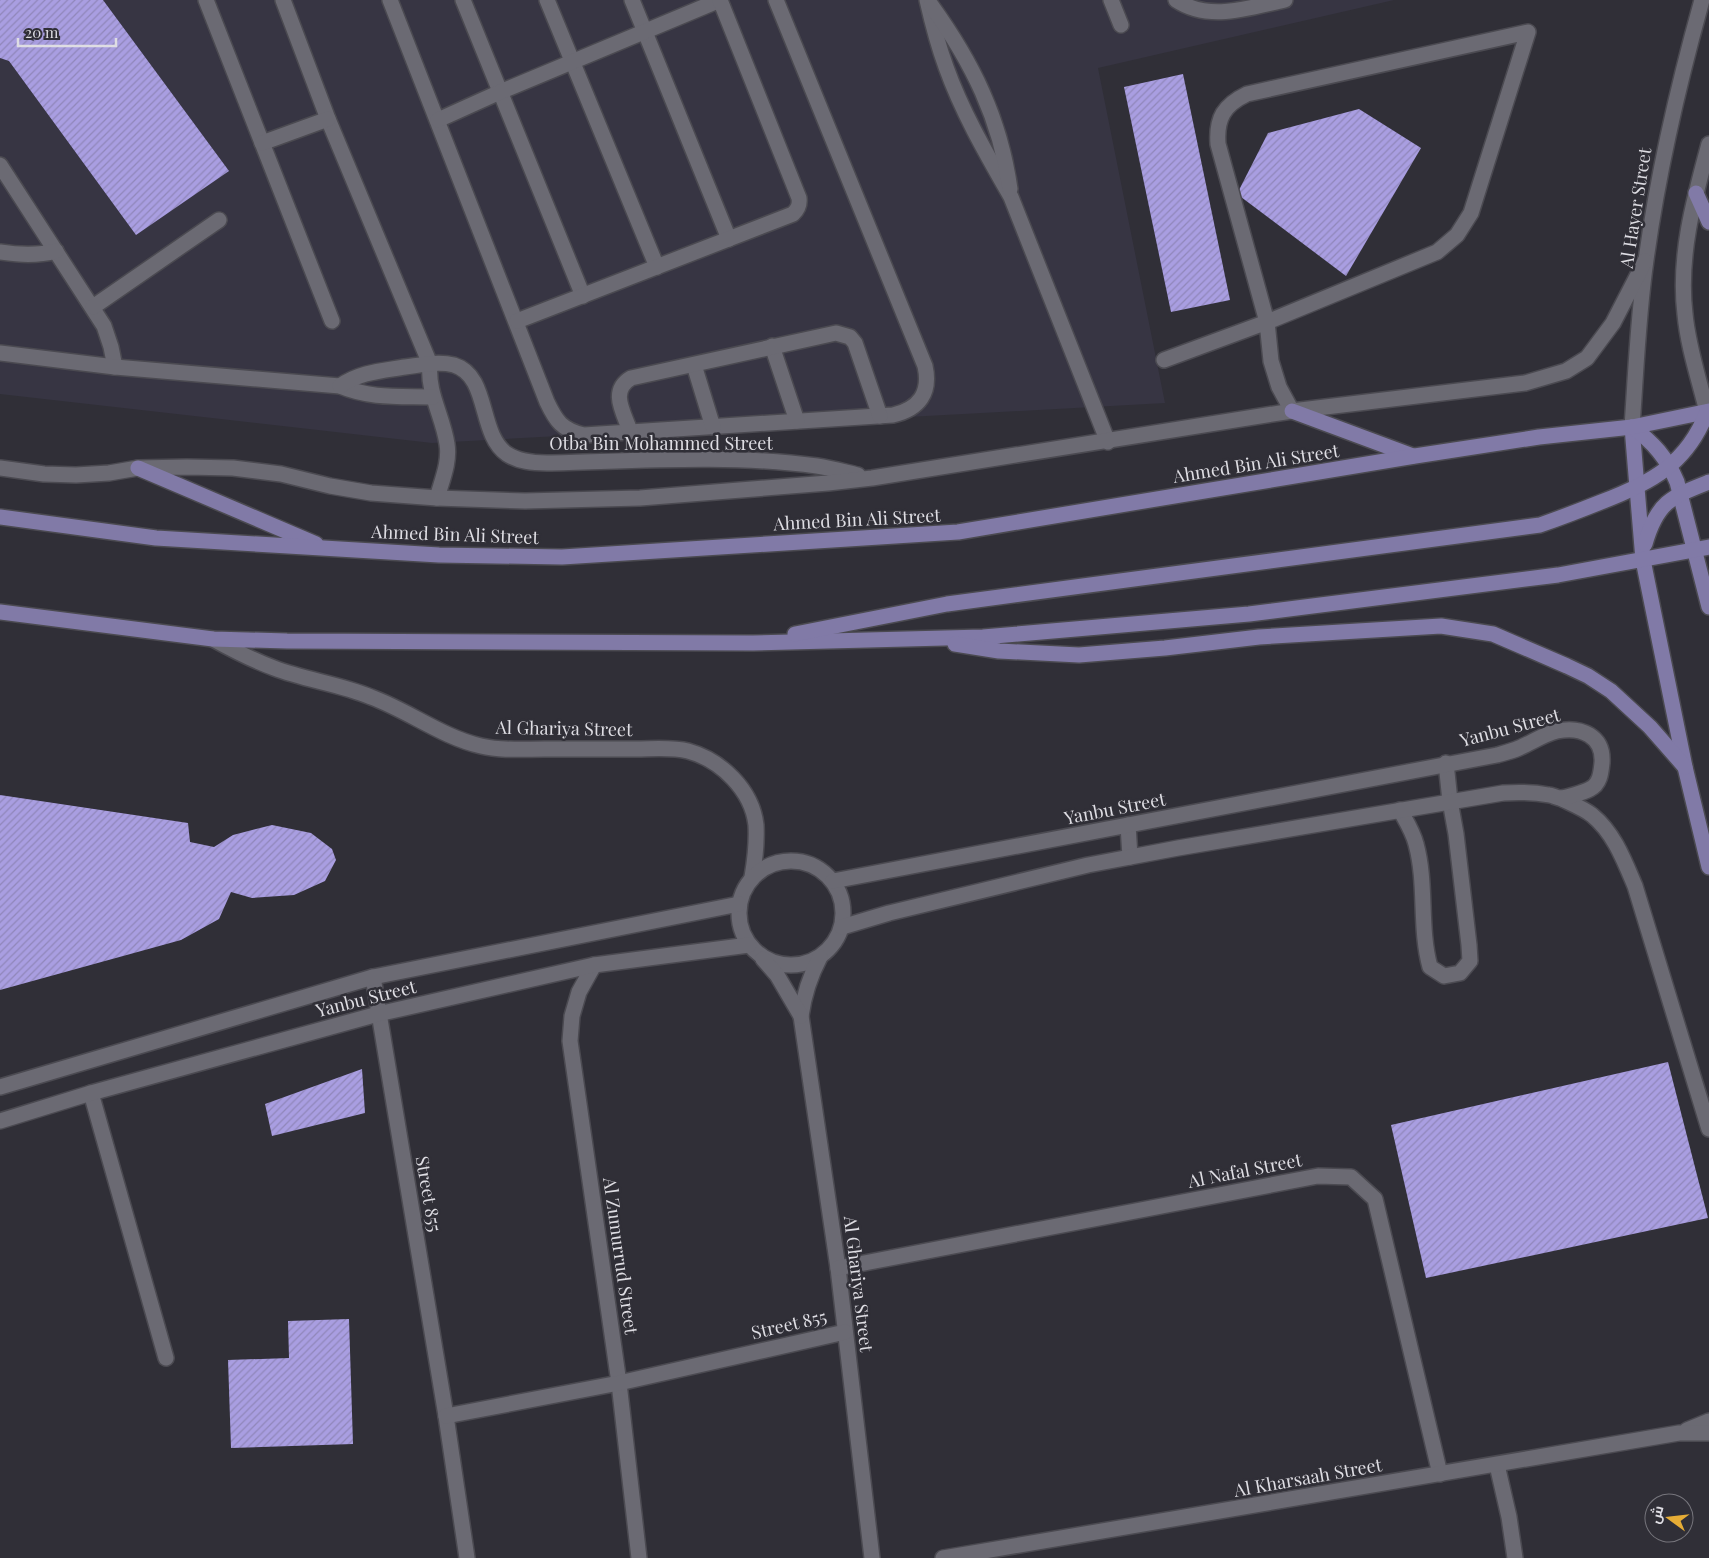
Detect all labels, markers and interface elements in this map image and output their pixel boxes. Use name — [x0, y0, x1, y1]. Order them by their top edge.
scale bar — [18, 15, 115, 47]
text: 20 m — [25, 22, 59, 42]
street label: Al Hayer Street — [1613, 145, 1656, 271]
street label: Otba Bin Mohammed Street — [549, 431, 773, 455]
street label: Ahmed Bin Ali Street — [1170, 438, 1341, 488]
street label: Ahmed Bin Ali Street — [772, 503, 942, 535]
street label: Ahmed Bin Ali Street — [370, 519, 540, 549]
street label: Yanbu Street — [1456, 702, 1563, 752]
street label: Al Ghariya Street — [494, 715, 633, 741]
street label: Yanbu Street — [1061, 786, 1168, 830]
street label: Yanbu Street — [312, 974, 419, 1022]
street label: Al Nafal Street — [1185, 1147, 1304, 1193]
street label: Street 855 — [410, 1154, 447, 1234]
street label: Al Zumurrud Street — [598, 1175, 644, 1336]
street label: Al Ghariya Street — [839, 1213, 879, 1354]
street label: Street 855 — [749, 1304, 829, 1344]
street label: Al Kharsaah Street — [1231, 1452, 1384, 1502]
north arrow — [1644, 1493, 1694, 1543]
text: ش — [1644, 1503, 1667, 1526]

